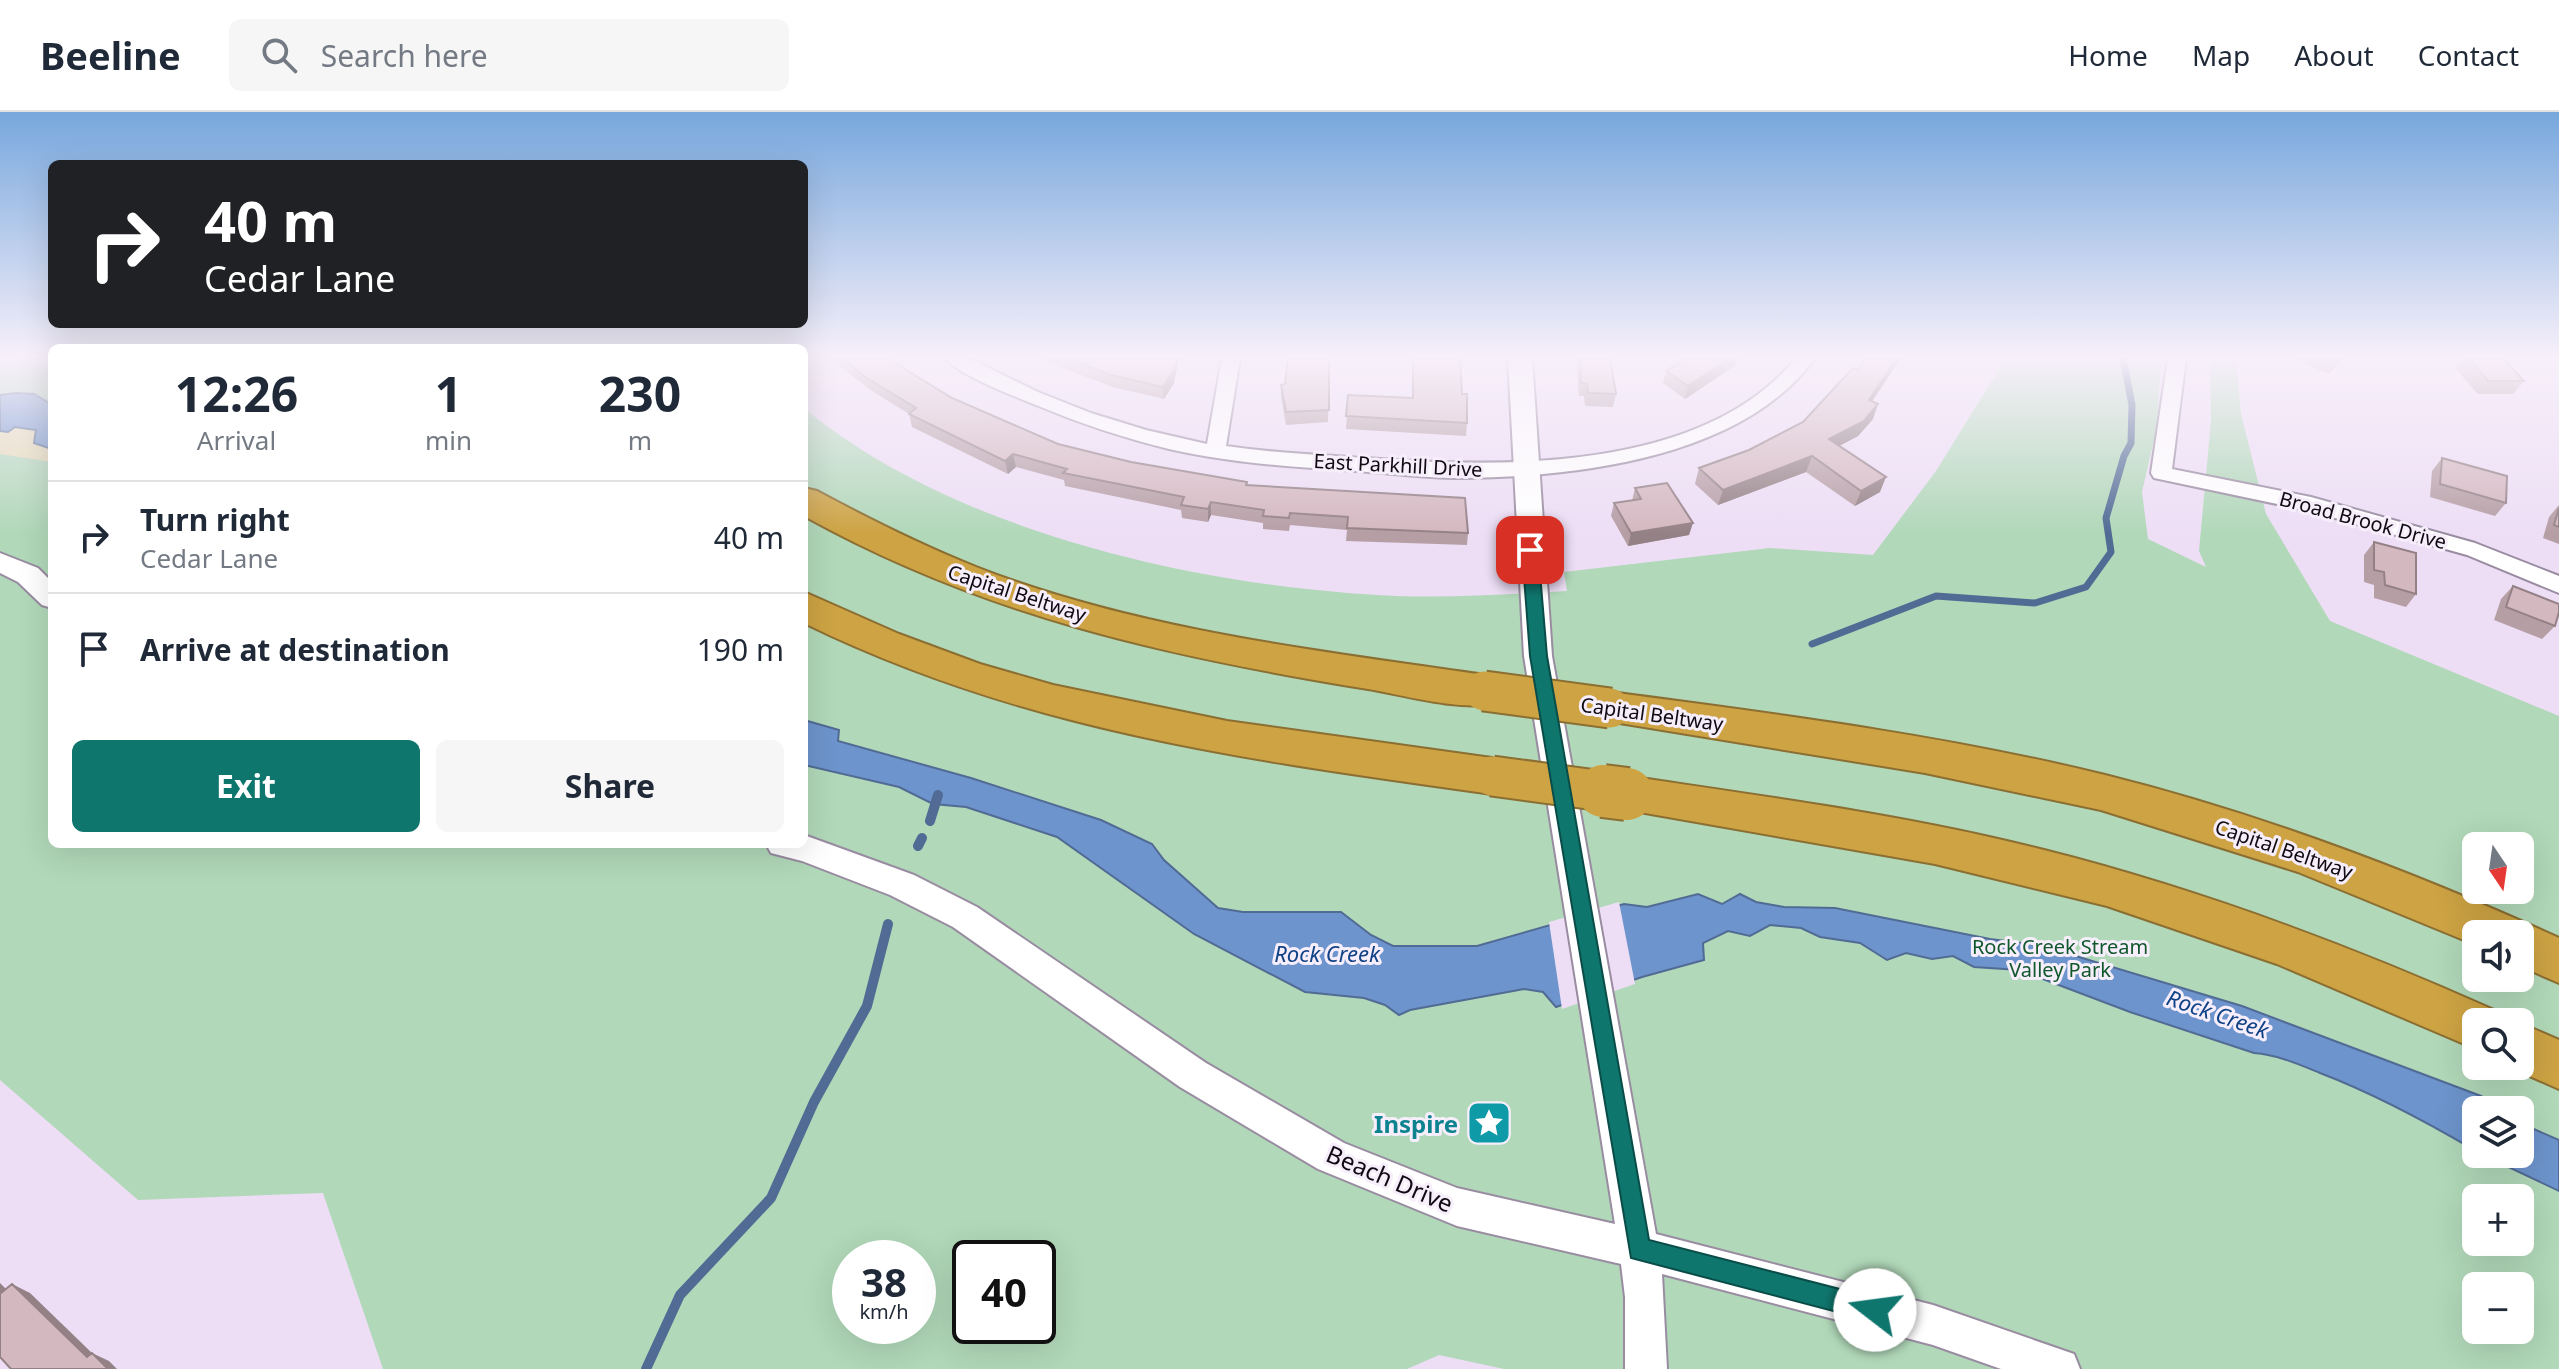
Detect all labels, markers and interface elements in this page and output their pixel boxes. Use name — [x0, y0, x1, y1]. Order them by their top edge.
search box — [229, 19, 789, 91]
text: Beeline — [40, 29, 181, 81]
icon: search — [257, 33, 301, 77]
text: Search here — [321, 35, 488, 76]
text: Home — [2068, 36, 2148, 74]
text: Map — [2192, 36, 2250, 74]
text: About — [2294, 36, 2374, 74]
text: Contact — [2418, 36, 2519, 74]
text: 40 m — [204, 182, 337, 258]
icon: right — [72, 192, 176, 296]
text: Cedar Lane — [204, 254, 395, 303]
text: 12:26 — [175, 361, 298, 426]
text: 1 — [435, 361, 462, 426]
text: 230 — [599, 361, 681, 426]
text: Arrival — [197, 422, 276, 458]
text: min — [425, 422, 472, 458]
text: m — [628, 422, 652, 458]
street label: East Parkhill Drive — [1313, 447, 1483, 483]
street label: Broad Brook Drive — [2276, 485, 2450, 555]
text: Turn right — [140, 499, 290, 540]
icon: right — [72, 515, 116, 559]
pin — [1496, 516, 1564, 584]
text: 40 m — [714, 517, 784, 558]
icon: arrive — [1508, 528, 1552, 572]
text: Cedar Lane — [140, 540, 278, 576]
street label: Capital Beltway — [944, 558, 1090, 628]
icon: arrive — [72, 627, 116, 671]
text: Arrive at destination — [140, 629, 450, 670]
text: 190 m — [697, 629, 784, 670]
street label: Capital Beltway — [1579, 691, 1726, 737]
button: Exit — [72, 740, 420, 832]
button: Share — [436, 740, 784, 832]
street label: Capital Beltway — [2212, 813, 2357, 885]
north arrow — [2462, 832, 2534, 904]
map controls — [2462, 832, 2534, 1344]
button: sound — [2462, 920, 2534, 992]
park label: Rock Creek Stream Valley Park — [1972, 933, 2148, 983]
water label: Rock Creek — [1274, 938, 1381, 968]
water label: Rock Creek — [2163, 982, 2274, 1045]
button: search — [2462, 1008, 2534, 1080]
button: layers — [2462, 1096, 2534, 1168]
place icon: Inspire — [1465, 1099, 1513, 1147]
place label: Inspire — [1374, 1107, 1458, 1140]
street label: Beach Drive — [1322, 1137, 1458, 1219]
button: + — [2462, 1184, 2534, 1256]
speed limit sign: 40 — [952, 1240, 1056, 1344]
text: 38 — [861, 1254, 907, 1309]
position arrow — [1833, 1268, 1917, 1352]
button: − — [2462, 1272, 2534, 1344]
text: km/h — [859, 1298, 909, 1325]

